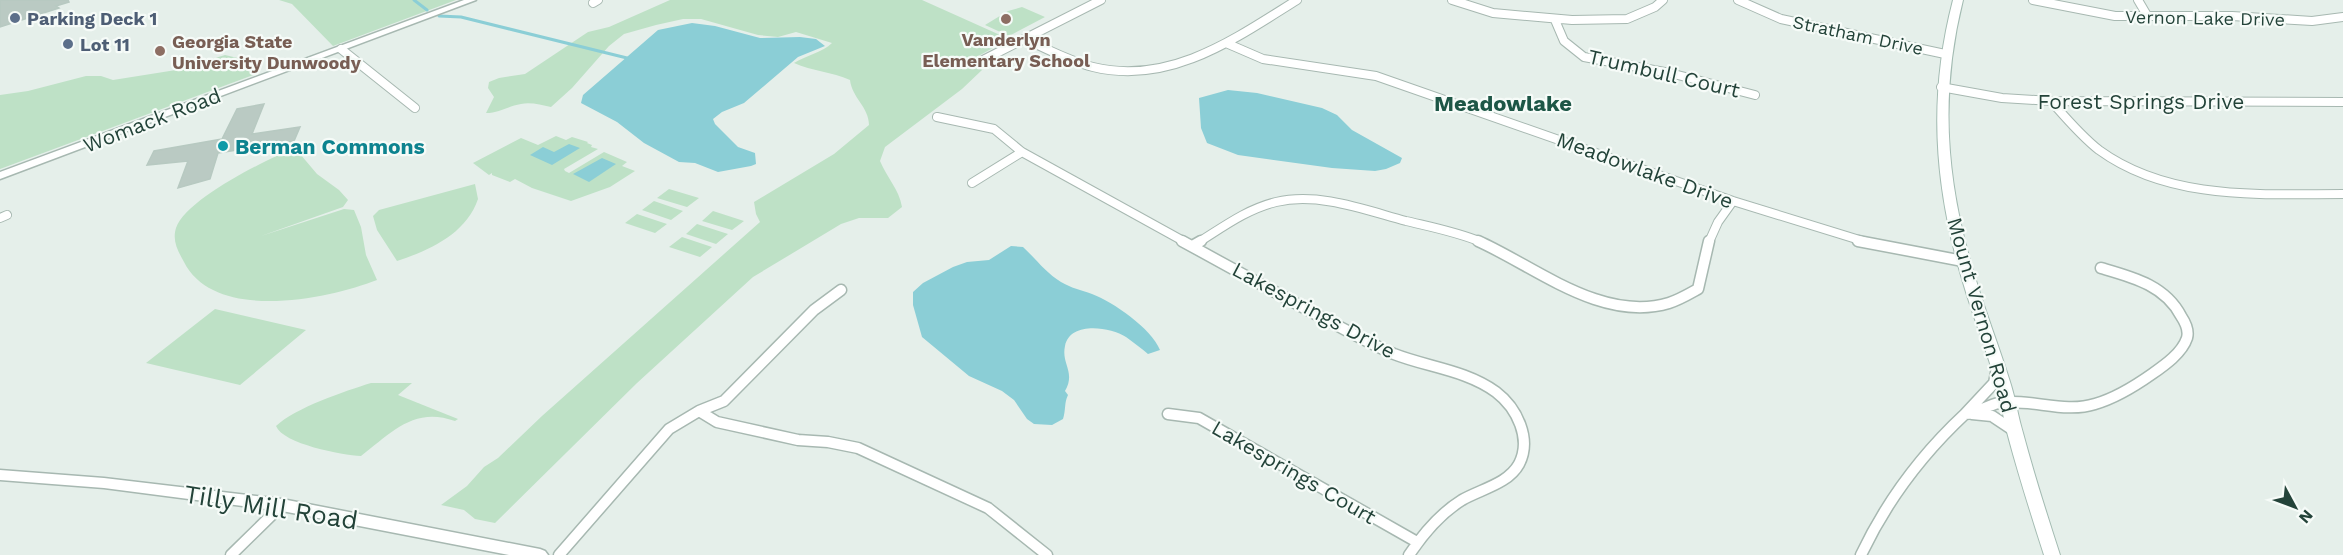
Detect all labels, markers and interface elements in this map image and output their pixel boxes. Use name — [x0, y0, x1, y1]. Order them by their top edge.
street label: Vernon Lake Drive — [2125, 6, 2285, 30]
place label: Parking Deck 1 — [27, 8, 157, 29]
marker: Parking Deck 1 — [8, 11, 22, 25]
street label: Stratham Drive — [1791, 11, 1925, 59]
marker: Vanderlyn Elementary School — [999, 12, 1013, 26]
place label: Vanderlyn Elementary School — [922, 29, 1090, 71]
place label: Georgia State University Dunwoody — [172, 31, 362, 73]
place label: Lot 11 — [80, 34, 130, 55]
marker: Lot 11 — [61, 37, 75, 51]
street label: Trumbull Court — [1586, 43, 1742, 103]
marker: Georgia State University Dunwoody — [153, 44, 167, 58]
street label: Womack Road — [80, 82, 224, 158]
street label: Forest Springs Drive — [2038, 89, 2244, 114]
district label: Meadowlake — [1434, 91, 1572, 116]
street label: Meadowlake Drive — [1553, 126, 1737, 214]
place label: Berman Commons — [235, 134, 425, 159]
marker: Berman Commons — [216, 139, 230, 153]
street label: Mount Vernon Road — [1942, 215, 2022, 415]
street label: Lakesprings Drive — [1228, 256, 1400, 364]
street label: Lakesprings Court — [1207, 415, 1381, 529]
north arrow — [2265, 477, 2325, 537]
street label: Tilly Mill Road — [182, 478, 360, 536]
text: N — [2295, 506, 2317, 527]

